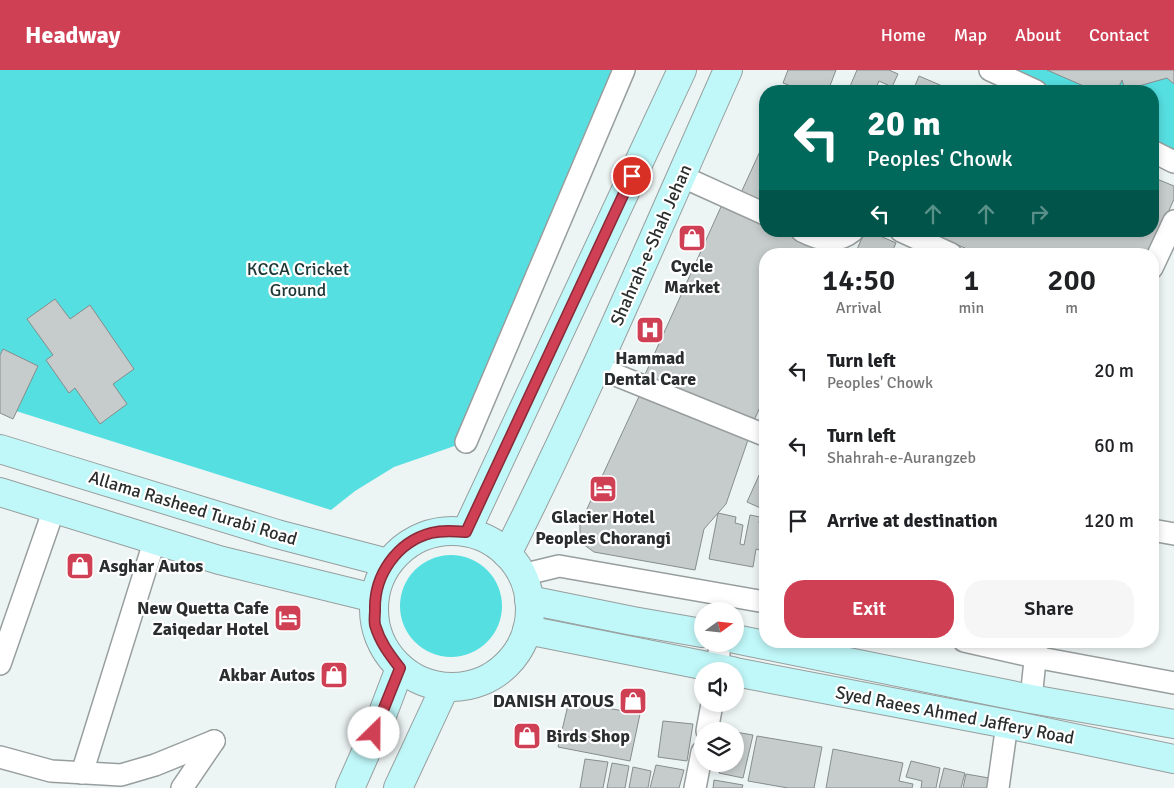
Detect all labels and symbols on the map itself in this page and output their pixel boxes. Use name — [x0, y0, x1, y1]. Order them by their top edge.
pin — [611, 155, 653, 197]
street label: Shahrah-e-Shah Jehan — [606, 161, 696, 329]
shop icon: Cycle Market — [677, 223, 707, 253]
place label: Cycle Market — [664, 255, 720, 298]
park label: KCCA Cricket Ground — [247, 258, 349, 301]
hospital icon: Hammad Dental Care — [635, 315, 665, 345]
place label: Hammad Dental Care — [604, 347, 696, 390]
street label: Allama Rasheed Turabi Road — [86, 466, 300, 550]
hotel icon: Glacier Hotel Peoples Chorangi — [588, 474, 618, 504]
place label: Glacier Hotel Peoples Chorangi — [535, 506, 671, 549]
shop icon: Asghar Autos — [65, 551, 95, 581]
place label: Asghar Autos — [99, 555, 203, 577]
place label: New Quetta Cafe Zaiqedar Hotel — [137, 597, 269, 640]
north arrow — [694, 602, 744, 652]
hotel icon: New Quetta Cafe Zaiqedar Hotel — [273, 603, 303, 633]
shop icon: Akbar Autos — [319, 660, 349, 690]
place label: Akbar Autos — [219, 664, 315, 686]
street label: Syed Raees Ahmed Jaffery Road — [834, 681, 1076, 749]
shop icon: DANISH ATOUS — [618, 686, 648, 716]
place label: DANISH ATOUS — [493, 690, 614, 712]
position arrow — [347, 706, 399, 758]
shop icon: Birds Shop — [512, 721, 542, 751]
place label: Birds Shop — [546, 725, 630, 747]

